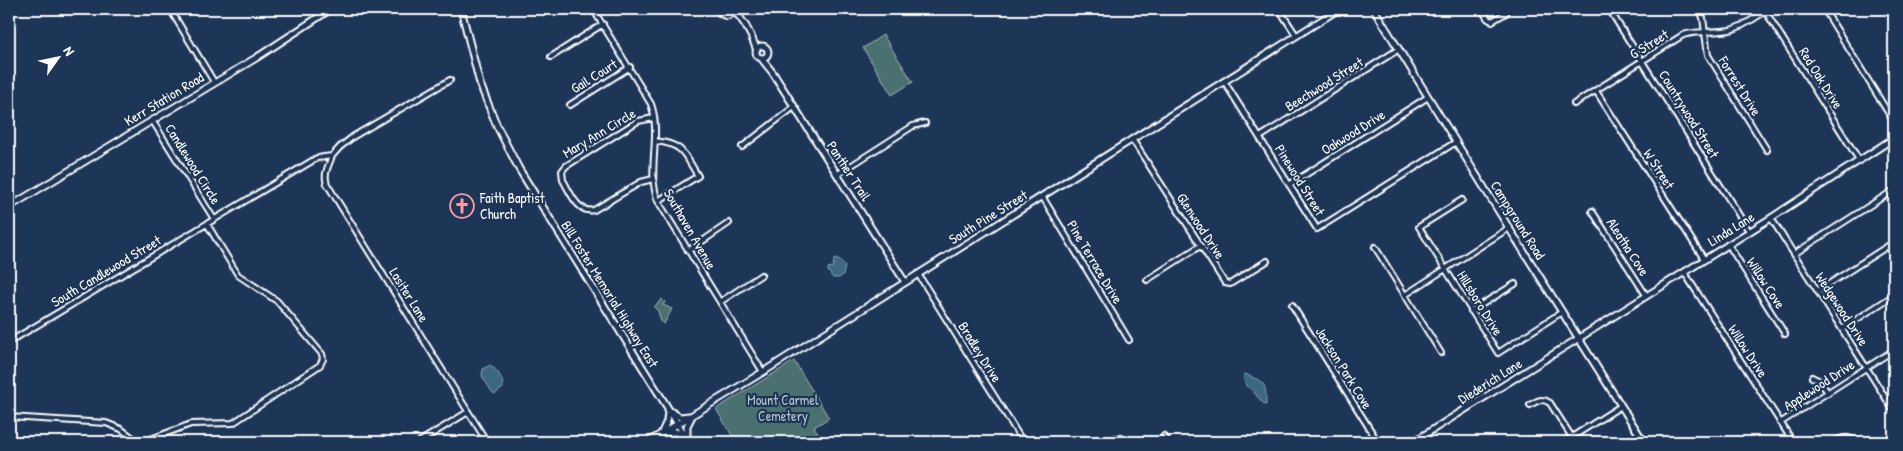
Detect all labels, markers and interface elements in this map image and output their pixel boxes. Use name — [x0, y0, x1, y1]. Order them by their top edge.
street label: G Street — [1626, 24, 1672, 63]
north arrow — [32, 32, 82, 82]
text: N — [59, 42, 80, 59]
street label: Red Oak Drive — [1795, 43, 1848, 112]
street label: Forrest Drive — [1714, 51, 1766, 120]
street label: Beechwood Street — [1281, 52, 1366, 115]
street label: Gail Court — [567, 54, 621, 97]
street label: Countrywood Street — [1654, 66, 1724, 162]
street label: Kerr Station Road — [120, 67, 208, 130]
street label: Mary Ann Circle — [559, 103, 640, 163]
street label: Oakwood Drive — [1317, 104, 1389, 159]
street label: Candlewood Circle — [161, 120, 226, 208]
street label: Panther Trail — [823, 137, 876, 205]
street label: Pinewood Street — [1271, 140, 1330, 219]
street label: W Street — [1639, 145, 1680, 193]
street label: Campground Road — [1486, 177, 1550, 264]
street label: Southaven Avenue — [660, 185, 721, 273]
street label: South Pine Street — [945, 185, 1031, 248]
place label: Faith Baptist Church — [479, 188, 545, 223]
street label: Glenwood Drive — [1173, 189, 1230, 263]
church icon: Faith Baptist Church — [449, 193, 475, 219]
street label: Linda Lane — [1704, 207, 1758, 250]
street label: Aleatha Cove — [1603, 214, 1654, 280]
street label: Bill Foster Memorial Highway East — [557, 217, 664, 371]
street label: Pine Terrace Drive — [1063, 217, 1128, 307]
street label: South Candlewood Street — [47, 230, 164, 311]
street label: Willow Cove — [1743, 253, 1790, 312]
street label: Lasiter Lane — [385, 264, 434, 326]
street label: Hillsboro Drive — [1453, 267, 1508, 339]
street label: Wedgewood Drive — [1811, 268, 1874, 350]
street label: Bradley Drive — [953, 318, 1007, 387]
street label: Willow Drive — [1724, 321, 1773, 381]
street label: Jackson Park Cove — [1312, 323, 1378, 413]
street label: Diederich Lane — [1454, 353, 1526, 408]
street label: Applewood Drive — [1780, 354, 1859, 415]
park label: Mount Carmel Cemetery — [747, 390, 819, 426]

